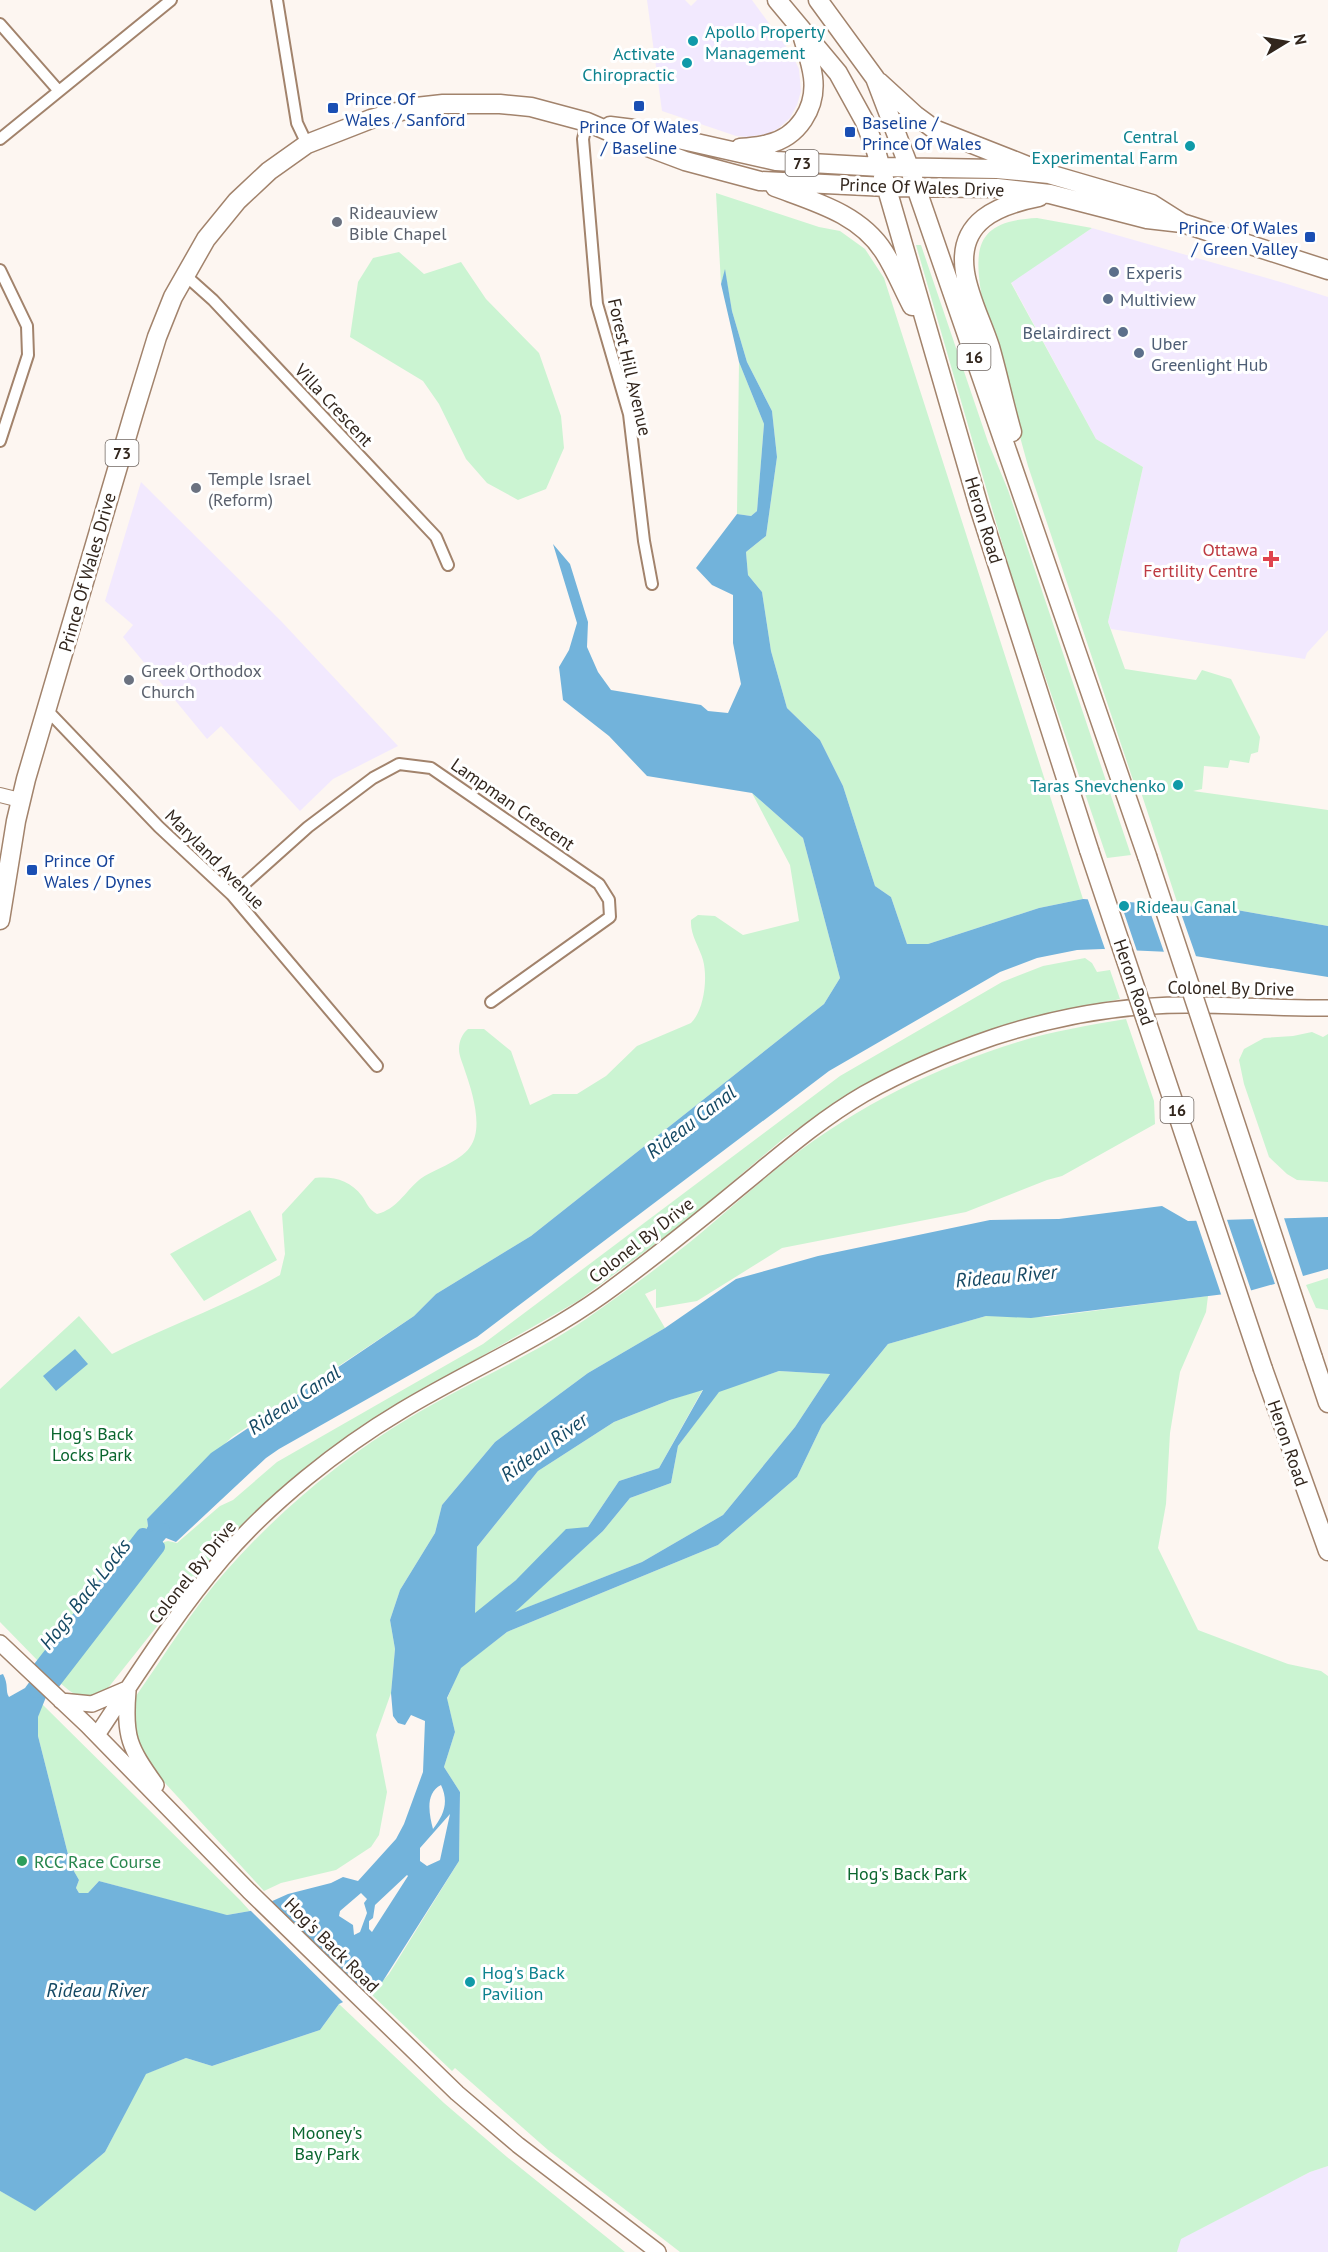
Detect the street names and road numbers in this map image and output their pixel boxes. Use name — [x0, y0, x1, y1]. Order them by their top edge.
road number: 73 — [786, 150, 818, 176]
street label: Prince Of Wales Drive — [839, 173, 1005, 201]
street label: Forest Hill Avenue — [603, 296, 657, 438]
road number: 16 — [958, 344, 990, 370]
street label: Villa Crescent — [289, 358, 378, 451]
road number: 73 — [106, 440, 138, 466]
street label: Heron Road — [960, 474, 1008, 566]
street label: Prince Of Wales Drive — [53, 490, 121, 654]
street label: Lampman Crescent — [447, 753, 579, 855]
street label: Maryland Avenue — [160, 804, 270, 914]
street label: Heron Road — [1109, 936, 1159, 1028]
street label: Colonel By Drive — [1167, 975, 1295, 1001]
road number: 16 — [1160, 1097, 1194, 1123]
street label: Colonel By Drive — [584, 1192, 698, 1288]
street label: Heron Road — [1263, 1397, 1313, 1489]
street label: Colonel By Drive — [143, 1516, 241, 1628]
street label: Hog's Back Road — [280, 1893, 384, 1997]

